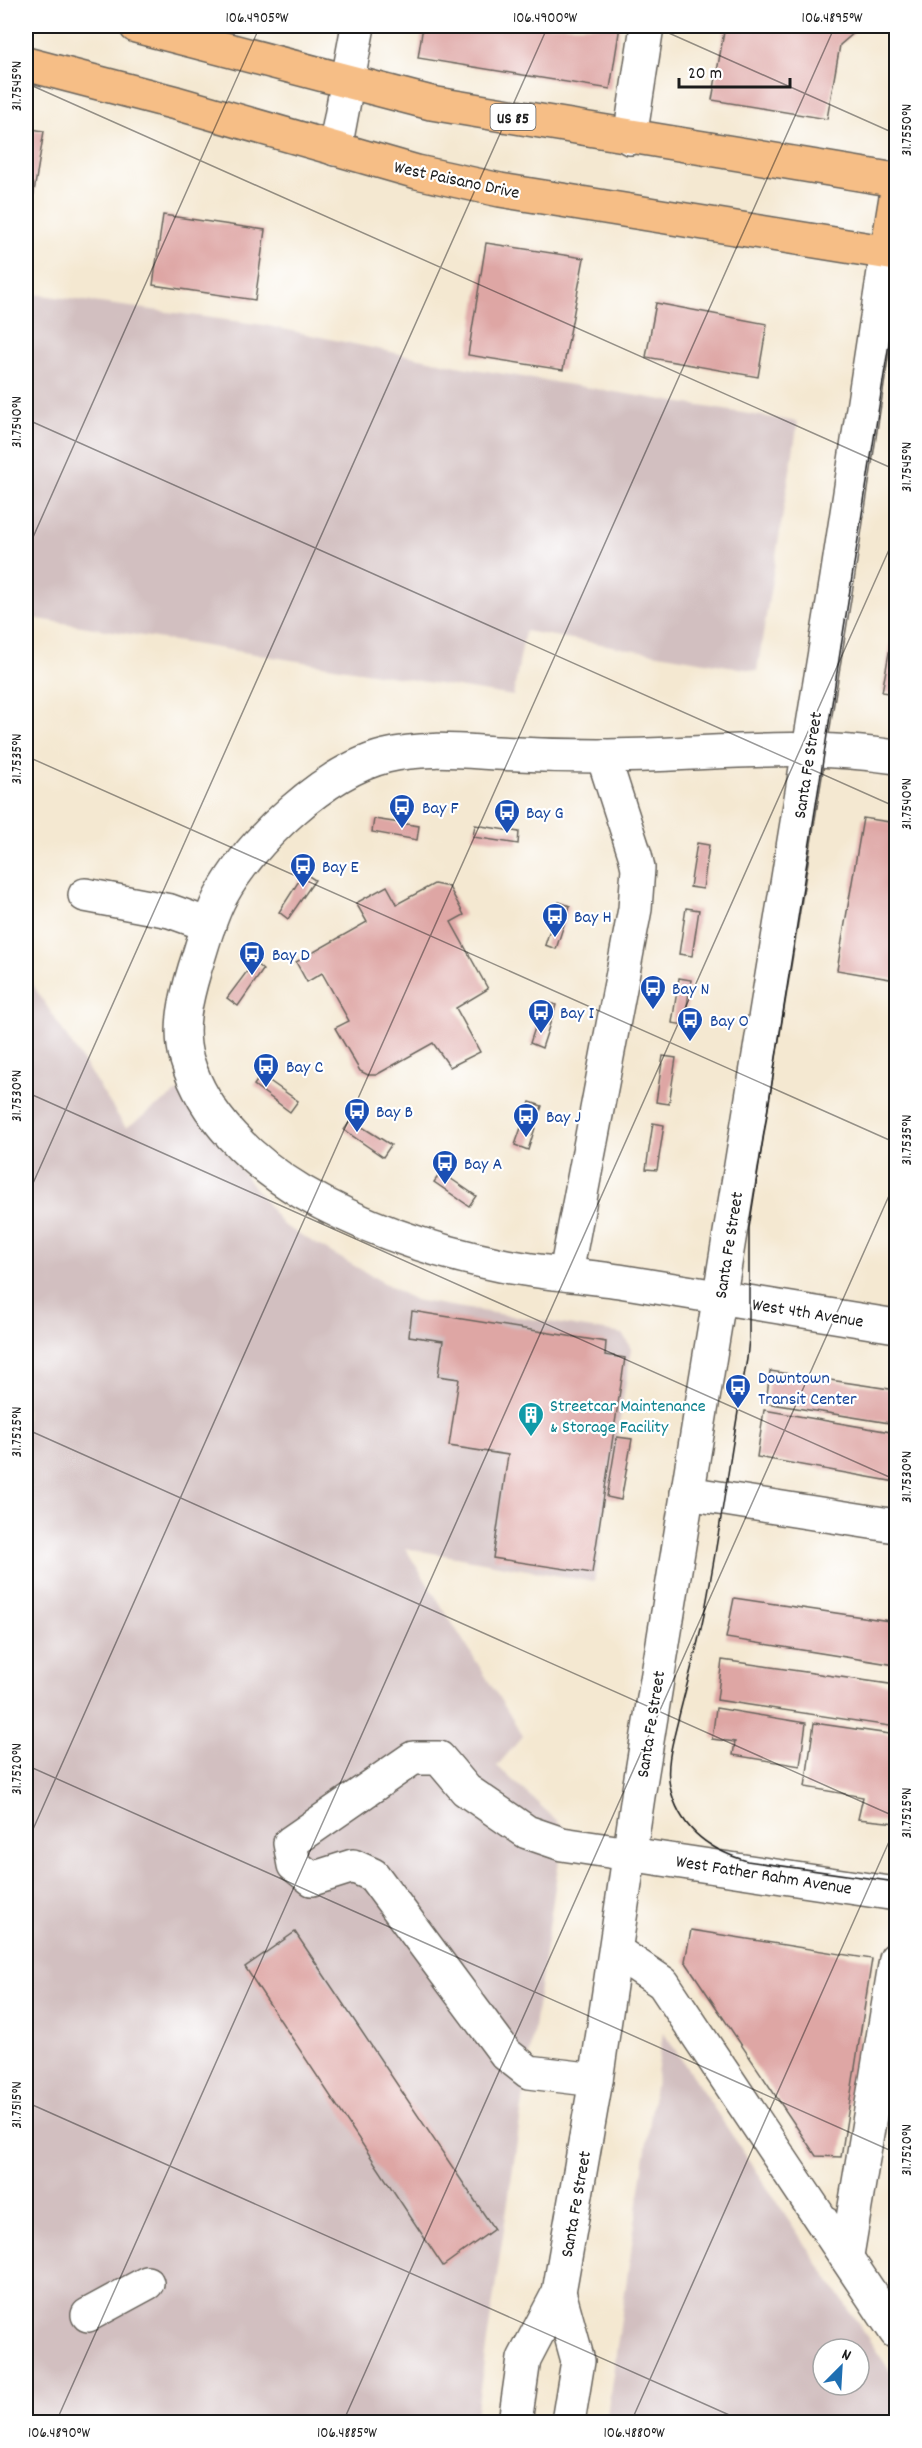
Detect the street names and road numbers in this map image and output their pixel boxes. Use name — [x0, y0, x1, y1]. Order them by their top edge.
road number: US 85 — [490, 104, 536, 130]
street label: West Paisano Drive — [391, 156, 522, 207]
street label: Santa Fe Street — [789, 710, 830, 821]
street label: Santa Fe Street — [710, 1190, 751, 1301]
street label: West 4th Avenue — [750, 1293, 865, 1336]
street label: Santa Fe Street — [632, 1669, 673, 1780]
street label: West Father Rahm Avenue — [674, 1850, 853, 1903]
street label: Santa Fe Street — [556, 2149, 599, 2260]

